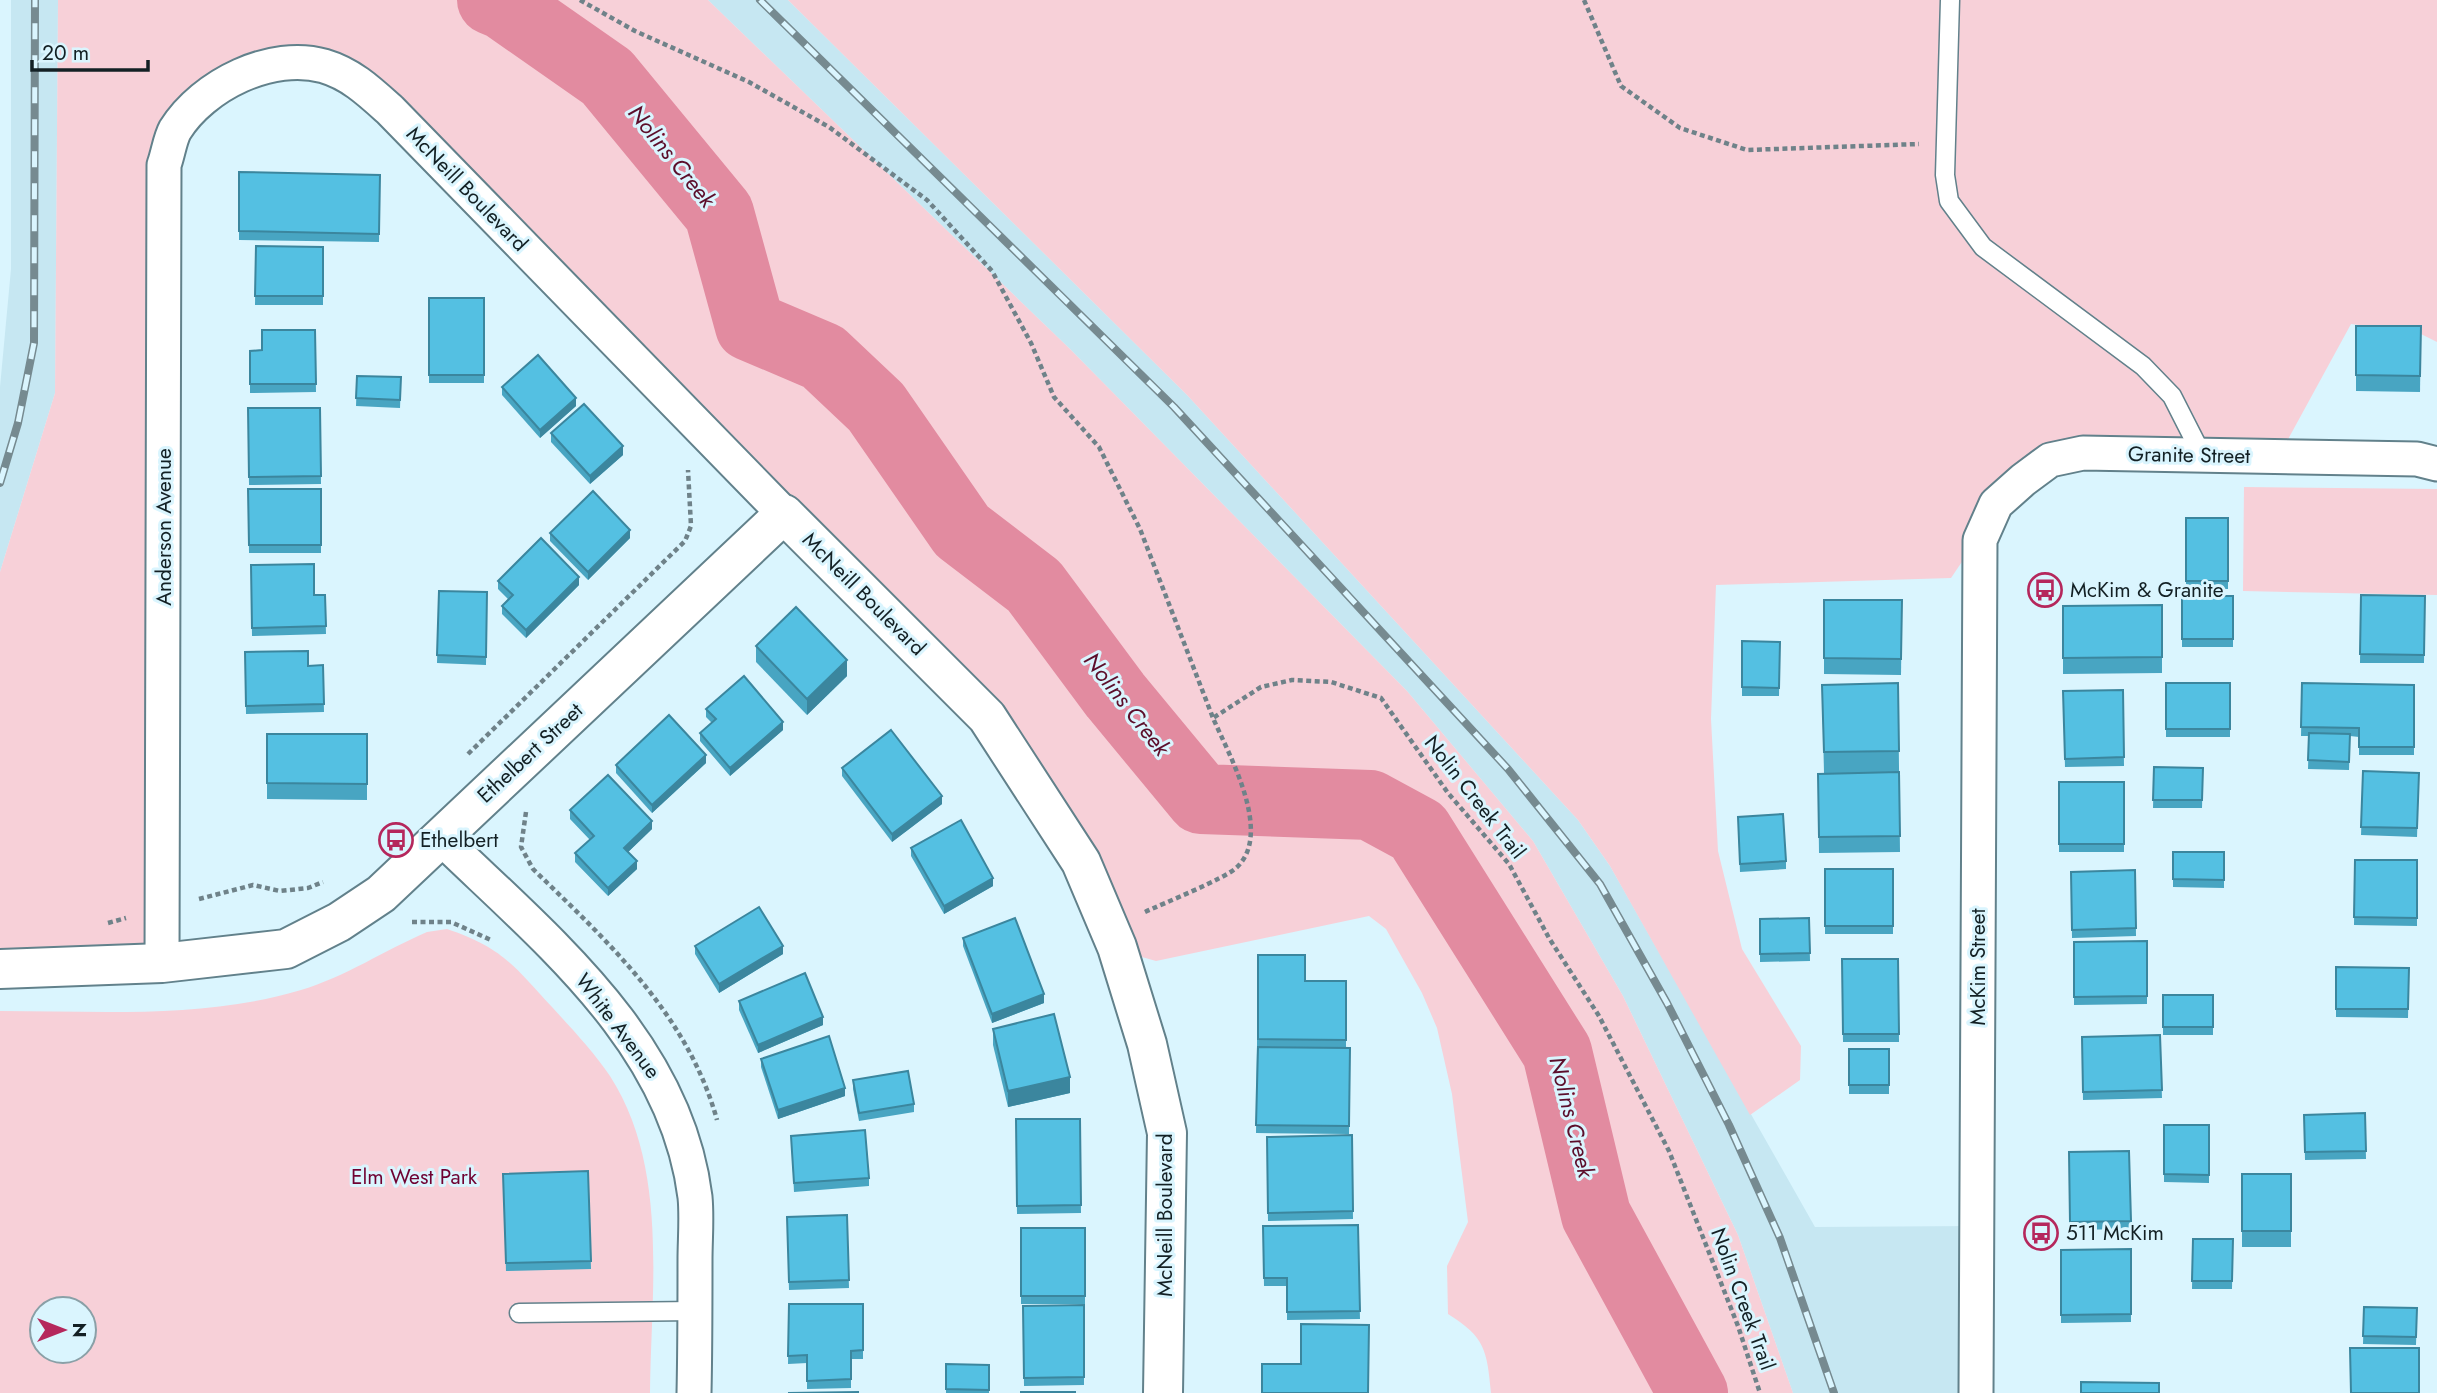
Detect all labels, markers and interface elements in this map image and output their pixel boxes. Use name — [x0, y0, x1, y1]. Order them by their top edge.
scale bar — [32, 28, 147, 72]
text: 20 m — [42, 38, 89, 68]
water label: Nolins Creek — [620, 97, 725, 216]
street label: McNeill Boulevard — [399, 120, 535, 258]
street label: Granite Street — [2128, 439, 2250, 471]
street label: Anderson Avenue — [149, 448, 179, 606]
street label: McNeill Boulevard — [796, 526, 932, 662]
bus stop icon: McKim & Granite — [2026, 571, 2064, 609]
place label: McKim & Granite — [2070, 575, 2224, 605]
water label: Nolins Creek — [1076, 645, 1179, 764]
street label: Ethelbert Street — [471, 696, 589, 810]
street label: Nolin Creek Trail — [1417, 729, 1533, 865]
bus stop icon: Ethelbert — [377, 821, 415, 859]
place label: Ethelbert — [420, 825, 498, 855]
street label: McKim Street — [1963, 908, 1993, 1026]
street label: White Avenue — [568, 967, 668, 1085]
water label: Nolins Creek — [1541, 1053, 1604, 1182]
street label: McNeill Boulevard — [1150, 1133, 1180, 1297]
park label: Elm West Park — [351, 1162, 478, 1192]
bus stop icon: 511 McKim — [2022, 1214, 2060, 1252]
place label: 511 McKim — [2066, 1218, 2164, 1248]
street label: Nolin Creek Trail — [1703, 1224, 1783, 1374]
north arrow — [28, 1295, 98, 1365]
text: N — [66, 1322, 93, 1338]

